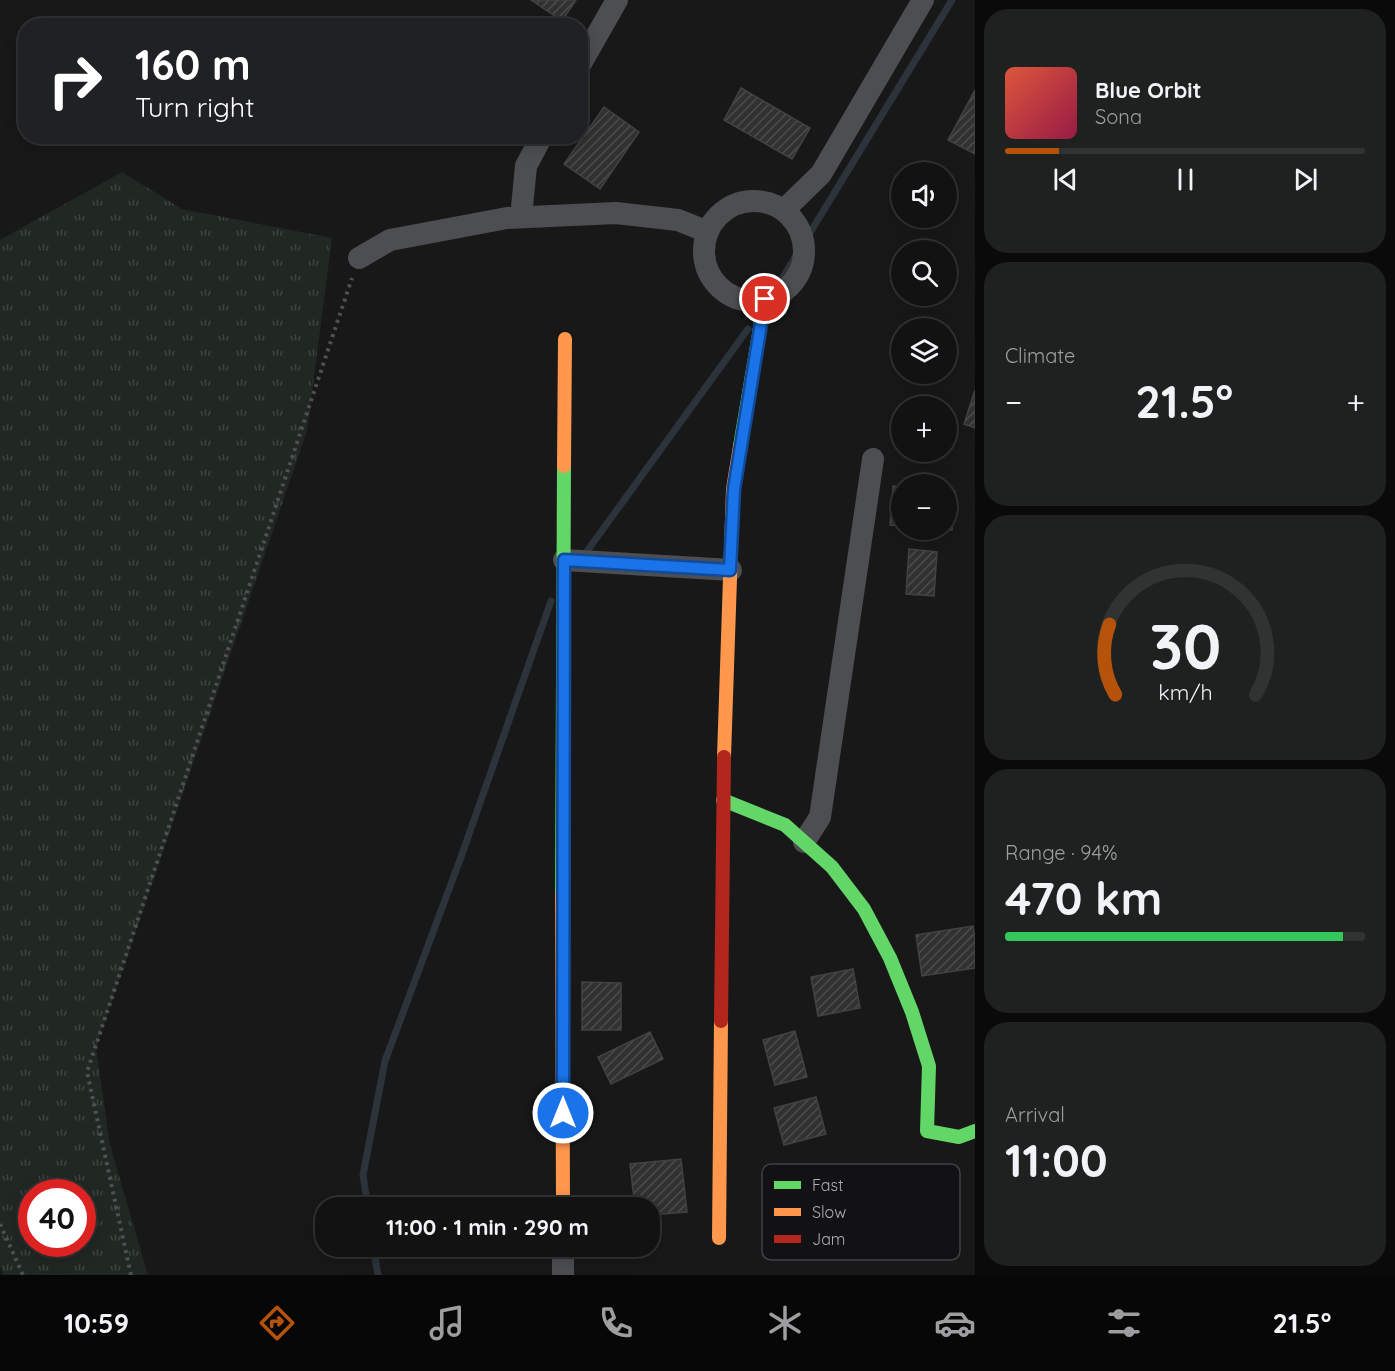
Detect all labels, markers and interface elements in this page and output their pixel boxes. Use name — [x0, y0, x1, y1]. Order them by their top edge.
text: 160 m — [135, 38, 251, 91]
icon: right — [36, 42, 114, 120]
text: Blue Orbit — [1095, 76, 1201, 104]
text: Turn right — [135, 90, 254, 124]
text: Sona — [1095, 104, 1142, 129]
map controls — [891, 162, 957, 540]
button: sound — [891, 162, 957, 228]
icon: previous — [1049, 163, 1082, 196]
icon: pause — [1169, 163, 1202, 196]
icon: next — [1289, 163, 1322, 196]
button: search — [891, 240, 957, 306]
pin — [739, 273, 790, 324]
icon: arrive — [748, 282, 781, 315]
button: layers — [891, 318, 957, 384]
text: Climate — [1005, 343, 1075, 368]
text: 21.5° — [1135, 373, 1233, 429]
text: − — [1005, 381, 1022, 422]
text: + — [1346, 381, 1365, 422]
button: + — [891, 396, 957, 462]
button: − — [891, 474, 957, 540]
text: 30 — [1149, 607, 1221, 685]
text: km/h — [1158, 679, 1212, 705]
text: Range · 94% — [1005, 840, 1118, 865]
text: 470 km — [1005, 870, 1162, 926]
position arrow — [531, 1081, 595, 1145]
text: Arrival — [1005, 1102, 1065, 1127]
text: 11:00 — [1005, 1132, 1108, 1188]
legend — [762, 1164, 960, 1260]
text: Fast — [812, 1175, 843, 1195]
speed limit sign: 40 — [18, 1179, 96, 1257]
text: Slow — [812, 1202, 846, 1222]
text: 11:00 · 1 min · 290 m — [386, 1213, 589, 1241]
text: Jam — [812, 1229, 845, 1249]
icon: directions — [256, 1302, 298, 1344]
icon: music — [426, 1302, 468, 1344]
icon: phone — [595, 1302, 637, 1344]
icon: climate — [764, 1302, 806, 1344]
icon: car — [934, 1302, 976, 1344]
icon: filters — [1103, 1302, 1145, 1344]
text: 10:59 — [64, 1306, 129, 1340]
text: 21.5° — [1273, 1306, 1331, 1340]

